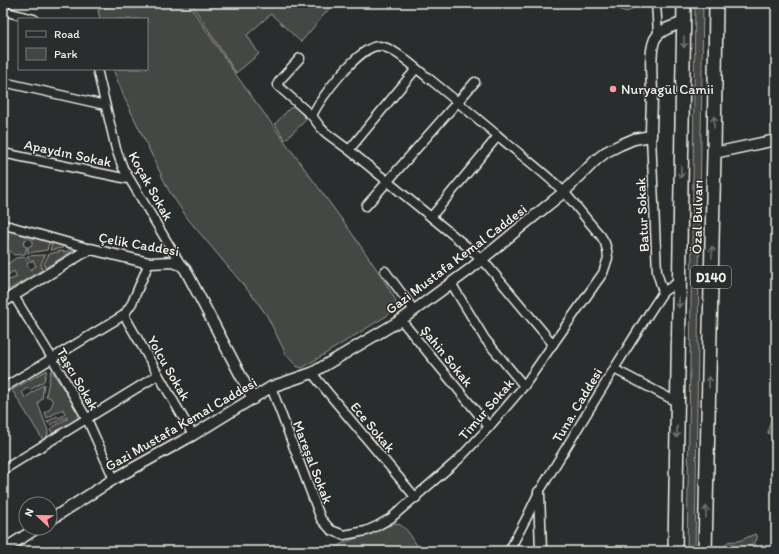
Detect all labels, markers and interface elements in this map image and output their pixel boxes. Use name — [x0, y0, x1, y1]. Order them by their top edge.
legend — [18, 18, 148, 70]
text: Road — [54, 27, 80, 41]
one-way arrow — [680, 35, 688, 48]
text: Park — [54, 47, 78, 61]
place label: Nuryagül Camii — [621, 81, 714, 98]
marker: Nuryagül Camii — [608, 84, 618, 94]
one-way arrow — [710, 116, 718, 129]
street label: Apaydın Sokak — [23, 136, 114, 171]
street label: Koçak Sokak — [125, 149, 177, 224]
one-way arrow — [677, 165, 685, 178]
street label: Batur Sokak — [632, 177, 653, 253]
street label: Özal Bulvarı — [688, 180, 707, 254]
street label: Gazi Mustafa Kemal Caddesi — [382, 201, 530, 318]
street label: Çelik Caddesi — [97, 229, 181, 260]
one-way arrow — [708, 246, 716, 259]
road number: D140 — [691, 266, 731, 288]
one-way arrow — [675, 295, 683, 308]
street label: Şahin Sokak — [417, 322, 477, 391]
street label: Yolcu Sokak — [143, 333, 194, 404]
street label: Taşcı Sokak — [53, 345, 102, 414]
street label: Tuna. Caddesi — [549, 365, 606, 446]
street label: Gazi Mustafa Kemal Caddesi — [102, 374, 260, 475]
street label: Timur Sokak — [455, 374, 518, 444]
one-way arrow — [705, 376, 713, 389]
street label: Ece Sokak — [347, 399, 399, 457]
street label: Mareşal Sokak — [289, 418, 336, 507]
one-way arrow — [673, 425, 681, 438]
north arrow — [18, 496, 58, 536]
one-way arrow — [703, 506, 710, 519]
text: N — [22, 507, 37, 518]

